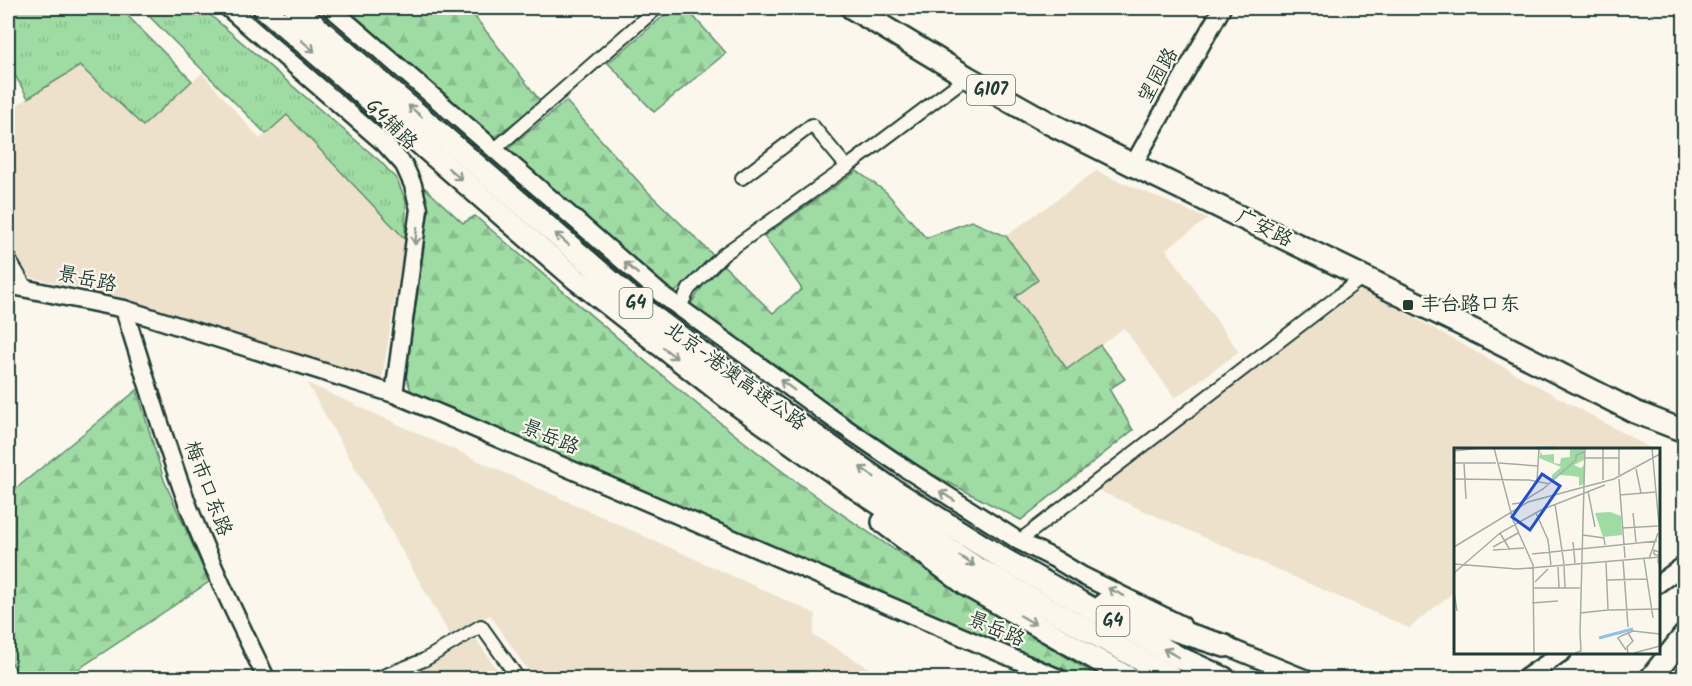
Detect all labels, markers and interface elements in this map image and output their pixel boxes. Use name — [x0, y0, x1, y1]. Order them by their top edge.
one-way arrow — [300, 39, 315, 53]
street label: 望园路 — [1130, 41, 1188, 110]
road number: G107 — [967, 75, 1015, 105]
street label: G4辅路 — [357, 91, 425, 159]
one-way arrow — [407, 105, 423, 118]
one-way arrow — [447, 167, 462, 181]
street label: 广安路 — [1230, 201, 1299, 257]
one-way arrow — [410, 226, 421, 245]
one-way arrow — [555, 232, 570, 246]
street label: 景岳路 — [54, 258, 121, 302]
one-way arrow — [623, 261, 639, 274]
road number: G4 — [620, 288, 652, 318]
place label: 丰台路口东 — [1420, 289, 1520, 321]
marker: 丰台路口东 — [1401, 298, 1415, 312]
street label: 北京-港澳高速公路 — [657, 314, 814, 440]
one-way arrow — [661, 346, 677, 359]
one-way arrow — [779, 379, 795, 391]
street label: 景岳路 — [516, 412, 585, 465]
street label: 梅市口东路 — [174, 437, 240, 542]
inset map — [1454, 448, 1659, 653]
one-way arrow — [860, 466, 876, 478]
one-way arrow — [939, 489, 956, 501]
one-way arrow — [958, 555, 975, 567]
one-way arrow — [1108, 586, 1126, 598]
street label: 景岳路 — [962, 604, 1031, 657]
road number: G4 — [1096, 606, 1130, 636]
one-way arrow — [1019, 614, 1036, 626]
one-way arrow — [1163, 647, 1180, 659]

